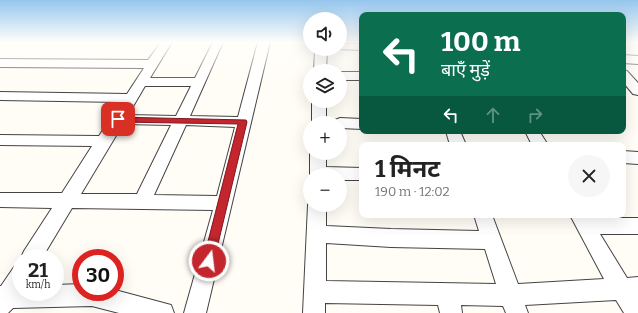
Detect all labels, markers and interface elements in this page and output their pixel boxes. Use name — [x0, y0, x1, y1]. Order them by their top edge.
map controls — [303, 12, 347, 212]
button: sound — [303, 12, 347, 56]
text: 100 m — [441, 25, 520, 58]
icon: left — [375, 28, 427, 80]
text: बाएँ मुड़ें — [441, 59, 490, 81]
button: layers — [303, 64, 347, 108]
pin — [101, 102, 135, 136]
icon: left — [440, 104, 462, 126]
icon: ahead — [482, 104, 504, 126]
icon: right — [524, 104, 546, 126]
icon: arrive — [107, 108, 129, 130]
button: + — [303, 116, 347, 160]
text: 1 मिनट — [375, 155, 440, 183]
button: close — [568, 155, 610, 197]
button: − — [303, 168, 347, 212]
text: 190 m · 12:02 — [375, 184, 450, 199]
position arrow — [188, 240, 230, 282]
speed limit sign: 30 — [72, 249, 124, 301]
text: 21 — [28, 258, 48, 282]
text: km/h — [26, 279, 50, 291]

